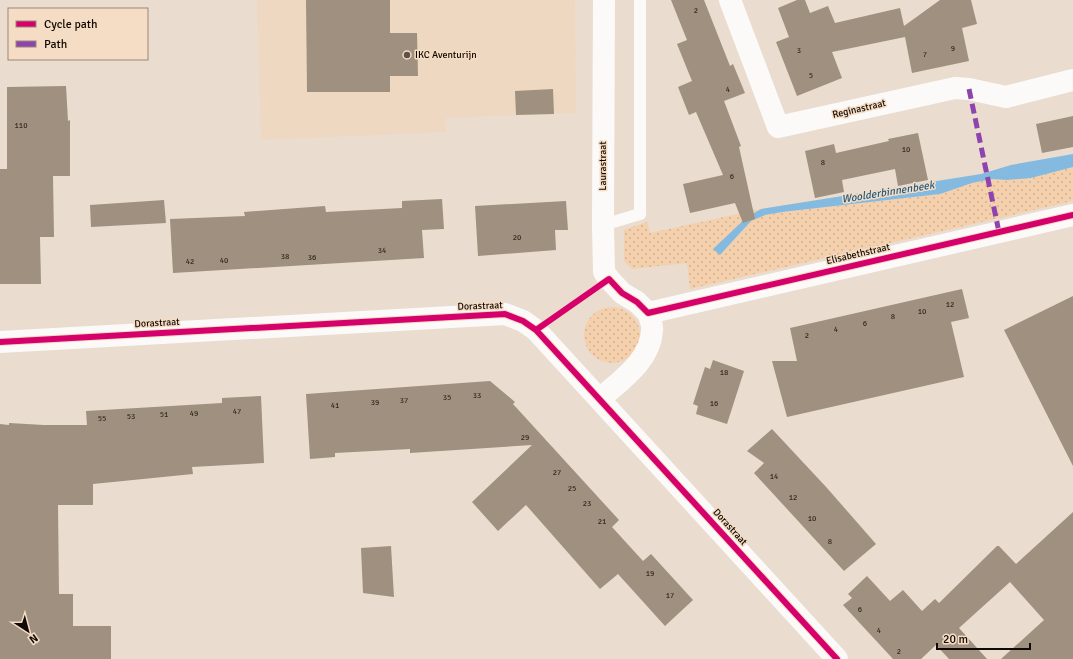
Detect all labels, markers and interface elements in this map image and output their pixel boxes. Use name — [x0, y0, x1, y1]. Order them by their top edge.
house number: 2 — [694, 5, 698, 15]
legend — [8, 8, 148, 60]
text: Cycle path — [44, 17, 97, 32]
text: Path — [44, 37, 67, 52]
house number: 9 — [951, 43, 955, 53]
house number: 3 — [797, 45, 801, 55]
place label: IKC Aventurijn — [415, 49, 477, 61]
house number: 7 — [923, 49, 927, 59]
marker: IKC Aventurijn — [402, 50, 412, 60]
house number: 5 — [809, 70, 813, 80]
house number: 4 — [726, 84, 731, 94]
street label: Reginastraat — [831, 97, 887, 121]
house number: 110 — [15, 120, 27, 130]
street label: Laurastraat — [597, 141, 609, 191]
house number: 10 — [902, 144, 910, 154]
house number: 8 — [821, 157, 825, 167]
house number: 6 — [730, 171, 734, 181]
water label: Woolderbinnenbeek — [841, 178, 937, 206]
house number: 20 — [513, 232, 521, 242]
street label: Elisabethstraat — [825, 241, 891, 267]
house number: 34 — [378, 245, 387, 255]
house number: 38 — [281, 251, 289, 261]
house number: 36 — [308, 252, 316, 262]
house number: 40 — [220, 255, 228, 265]
house number: 42 — [186, 256, 194, 266]
street label: Dorastraat — [457, 299, 503, 313]
house number: 12 — [946, 299, 954, 309]
house number: 10 — [918, 306, 926, 316]
house number: 8 — [891, 311, 895, 321]
street label: Dorastraat — [134, 316, 180, 330]
house number: 6 — [863, 318, 867, 328]
house number: 4 — [834, 324, 839, 334]
house number: 2 — [805, 330, 809, 340]
house number: 18 — [720, 367, 728, 377]
house number: 33 — [473, 390, 481, 400]
house number: 35 — [443, 392, 451, 402]
house number: 37 — [400, 395, 408, 405]
house number: 39 — [371, 397, 379, 407]
house number: 16 — [710, 398, 718, 408]
house number: 41 — [331, 400, 339, 410]
house number: 47 — [233, 406, 241, 416]
house number: 49 — [190, 408, 198, 418]
house number: 51 — [160, 409, 168, 419]
house number: 53 — [127, 411, 135, 421]
house number: 55 — [98, 413, 106, 423]
house number: 29 — [521, 432, 529, 442]
house number: 27 — [553, 467, 561, 477]
house number: 14 — [770, 471, 779, 481]
house number: 25 — [568, 483, 576, 493]
house number: 12 — [789, 492, 797, 502]
house number: 23 — [583, 498, 591, 508]
street label: Dorastraat — [710, 506, 750, 548]
house number: 10 — [808, 513, 816, 523]
house number: 21 — [598, 516, 606, 526]
house number: 8 — [828, 536, 832, 546]
house number: 19 — [646, 568, 654, 578]
house number: 17 — [666, 590, 674, 600]
house number: 6 — [858, 604, 862, 614]
north arrow — [8, 611, 48, 651]
house number: 4 — [877, 625, 882, 635]
scale bar — [937, 625, 1030, 651]
text: N — [27, 631, 41, 646]
text: 20 m — [943, 632, 968, 647]
house number: 2 — [897, 646, 901, 656]

